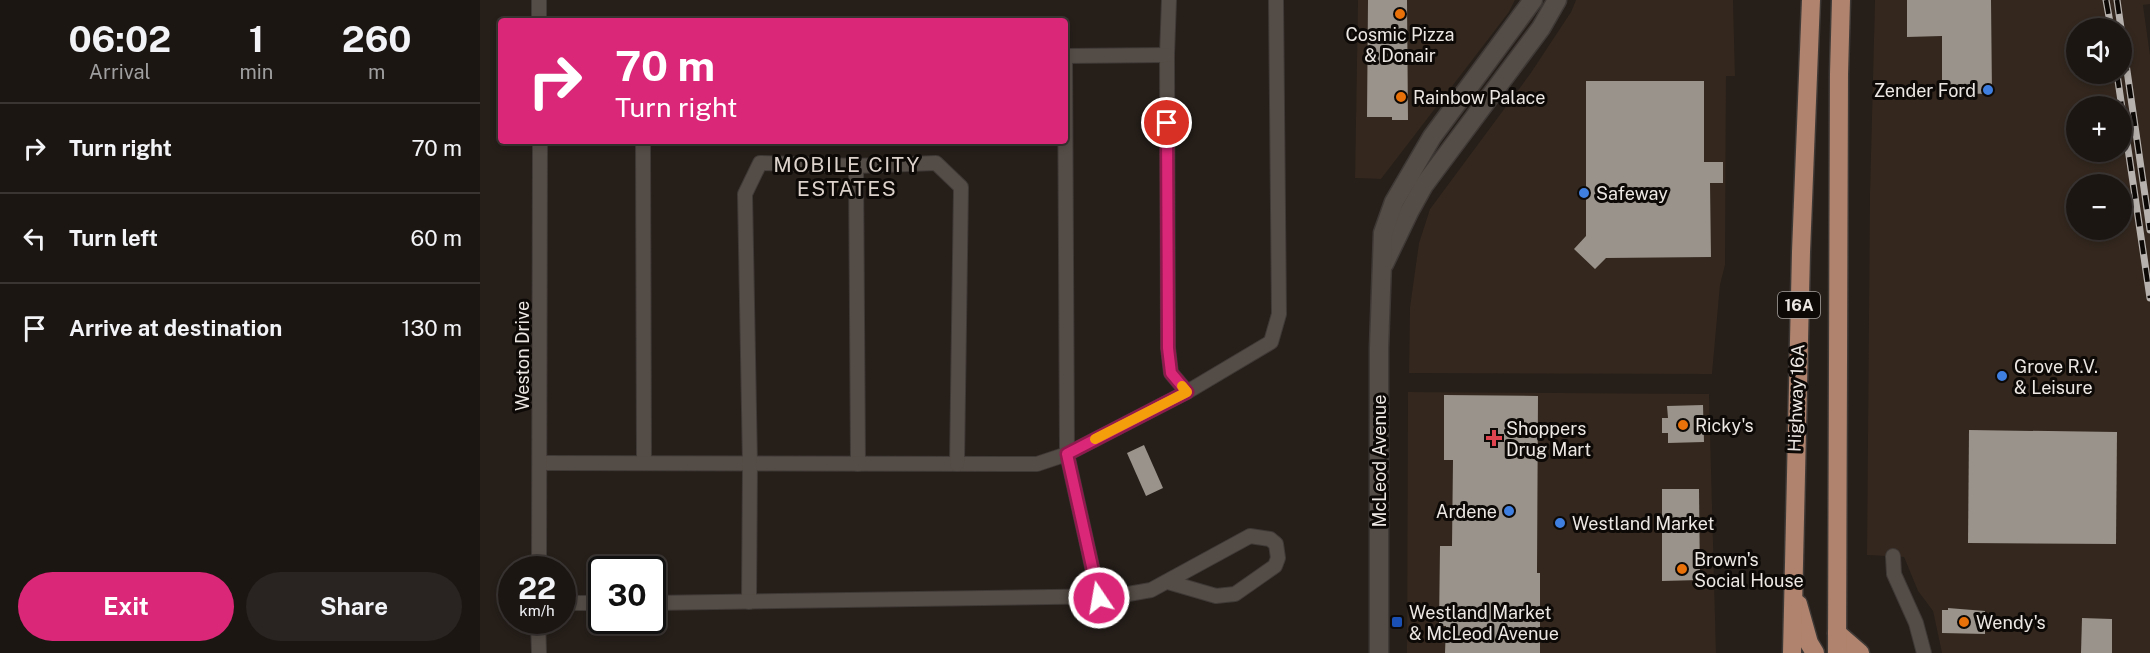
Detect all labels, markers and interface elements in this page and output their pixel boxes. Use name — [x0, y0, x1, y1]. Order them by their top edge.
marker: Cosmic Pizza & Donair — [1393, 7, 1407, 21]
text: 06:02 — [68, 18, 171, 60]
text: 1 — [249, 18, 264, 60]
text: 260 — [342, 18, 412, 60]
map controls — [2066, 18, 2132, 240]
button: sound — [2066, 18, 2132, 84]
place label: Cosmic Pizza & Donair — [1345, 24, 1455, 66]
text: 70 m — [615, 41, 715, 90]
icon: right — [516, 42, 594, 120]
text: Arrival — [89, 60, 151, 84]
text: min — [239, 60, 273, 84]
text: m — [368, 60, 385, 84]
place label: Zender Ford — [1874, 80, 1976, 101]
marker: Zender Ford — [1981, 83, 1995, 97]
place label: Rainbow Palace — [1413, 87, 1546, 108]
marker: Rainbow Palace — [1394, 90, 1408, 104]
text: Turn right — [615, 91, 738, 123]
button: + — [2066, 96, 2132, 162]
pin — [1141, 97, 1192, 148]
icon: arrive — [1150, 106, 1183, 139]
icon: right — [18, 132, 51, 165]
text: Turn right — [69, 135, 172, 161]
text: 70 m — [411, 135, 462, 161]
district label: MOBILE CITY ESTATES — [773, 152, 921, 201]
button: − — [2066, 174, 2132, 240]
place label: Safeway — [1596, 183, 1668, 204]
marker: Safeway — [1577, 186, 1591, 200]
icon: left — [18, 222, 51, 255]
text: Turn left — [69, 225, 158, 251]
text: 60 m — [411, 225, 462, 251]
road number: 16A — [1778, 292, 1820, 318]
street label: Weston Drive — [512, 301, 533, 411]
icon: arrive — [18, 312, 51, 345]
text: Arrive at destination — [69, 315, 282, 341]
text: 130 m — [401, 315, 462, 341]
street label: Highway 16A — [1784, 343, 1808, 452]
place label: Grove R.V. & Leisure — [2014, 356, 2098, 398]
marker: Grove R.V. & Leisure — [1995, 369, 2009, 383]
street label: McLeod Avenue — [1369, 395, 1390, 527]
place label: Ricky's — [1695, 415, 1754, 436]
place label: Shoppers Drug Mart — [1506, 418, 1591, 460]
marker: Ricky's — [1676, 418, 1690, 432]
marker: Shoppers Drug Mart — [1487, 431, 1501, 445]
place label: Ardene — [1436, 501, 1497, 522]
marker: Ardene — [1502, 504, 1516, 518]
place label: Westland Market — [1572, 513, 1715, 534]
marker: Westland Market — [1553, 516, 1567, 530]
place label: Brown's Social House — [1694, 549, 1804, 591]
speed limit sign: 30 — [588, 556, 666, 634]
marker: Brown's Social House — [1675, 562, 1689, 576]
position arrow — [1067, 566, 1131, 630]
text: 22 — [518, 570, 556, 606]
button: Exit — [18, 572, 234, 641]
button: Share — [246, 572, 462, 641]
text: km/h — [519, 602, 555, 619]
place label: Westland Market & McLeod Avenue — [1409, 602, 1559, 644]
place label: Wendy's — [1976, 612, 2046, 633]
marker: Westland Market & McLeod Avenue — [1390, 615, 1404, 629]
marker: Wendy's — [1957, 615, 1971, 629]

